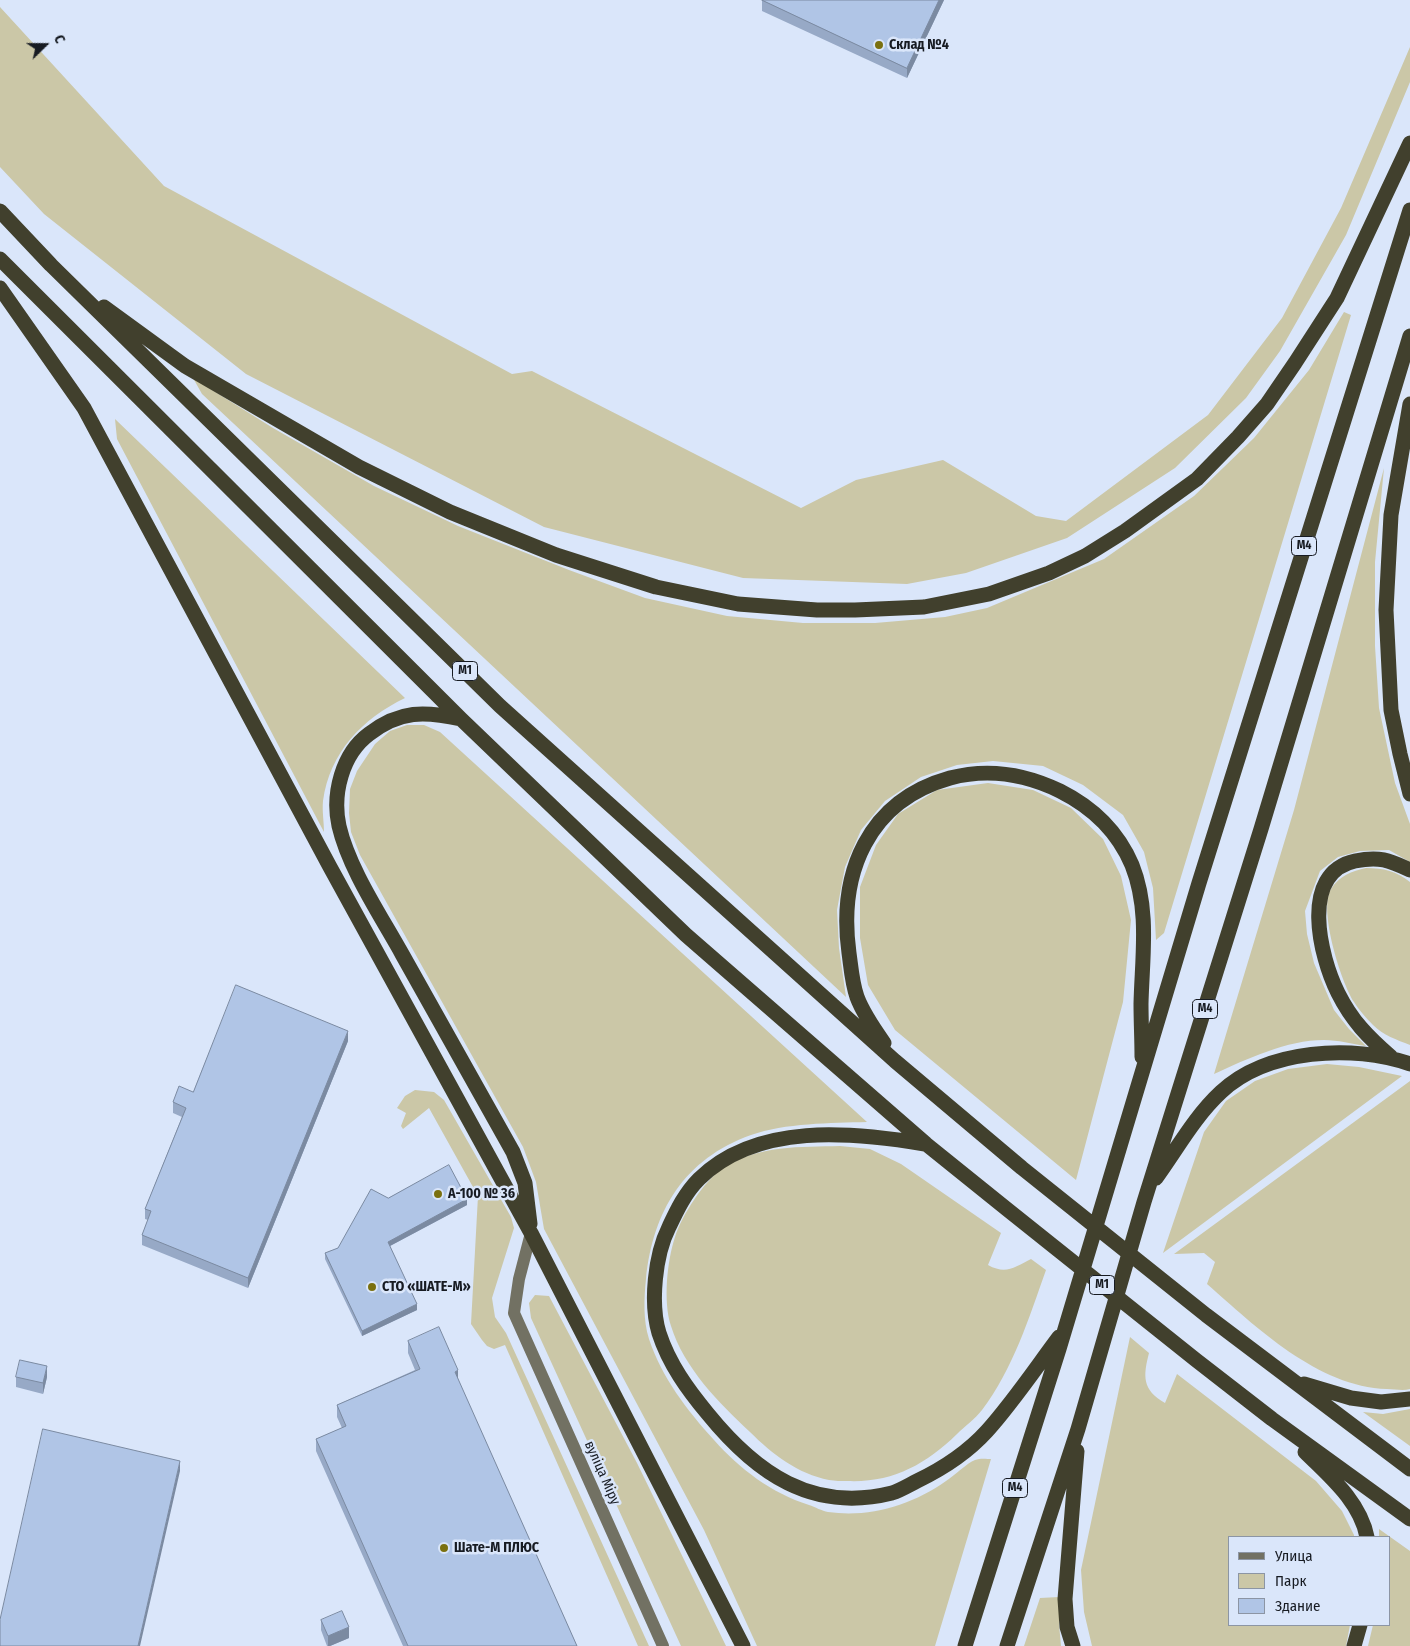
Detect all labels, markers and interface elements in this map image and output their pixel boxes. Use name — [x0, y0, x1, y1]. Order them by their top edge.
north arrow — [20, 20, 70, 70]
text: С — [50, 33, 69, 46]
place label: Склад №4 — [889, 37, 949, 53]
marker: Склад №4 — [873, 39, 885, 51]
road number: М4 — [1292, 536, 1316, 556]
road number: М1 — [452, 661, 478, 680]
road number: М4 — [1192, 1000, 1218, 1019]
place label: А-100 № 36 — [448, 1186, 515, 1202]
marker: А-100 № 36 — [432, 1188, 444, 1200]
road number: М1 — [1090, 1276, 1114, 1294]
place label: СТО «ШАТЕ-М» — [382, 1279, 471, 1295]
marker: СТО «ШАТЕ-М» — [366, 1281, 378, 1293]
street label: вуліца Міру — [580, 1438, 624, 1508]
road number: М4 — [1002, 1479, 1028, 1498]
legend — [1228, 1536, 1390, 1626]
place label: Шате-М ПЛЮС — [454, 1540, 539, 1556]
marker: Шате-М ПЛЮС — [438, 1542, 450, 1554]
text: Улица — [1275, 1547, 1313, 1565]
text: Парк — [1275, 1572, 1306, 1590]
text: Здание — [1275, 1597, 1321, 1615]

